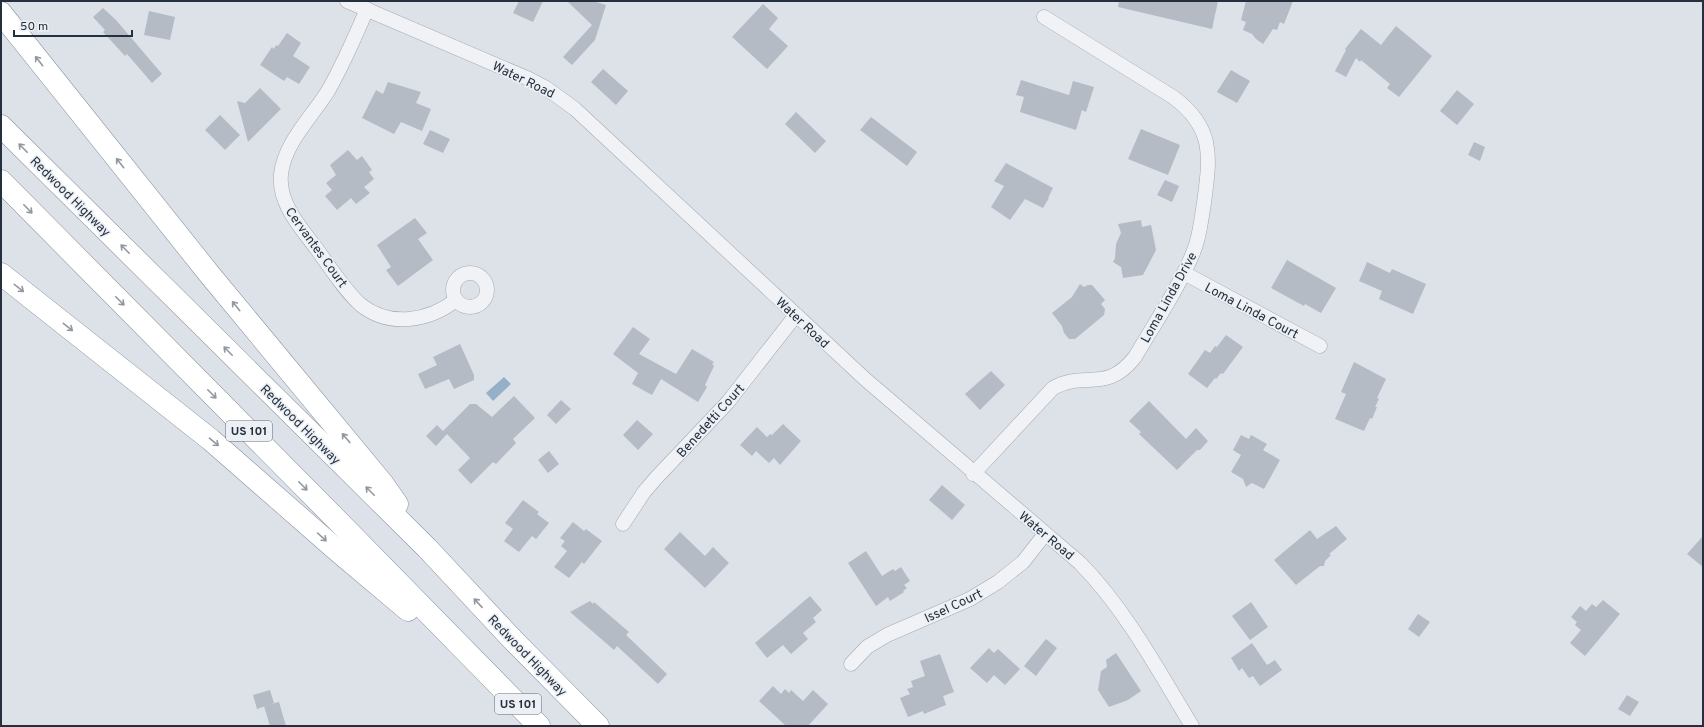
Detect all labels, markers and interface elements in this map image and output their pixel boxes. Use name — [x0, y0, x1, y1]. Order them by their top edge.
scale bar — [14, 12, 132, 38]
text: 50 m — [20, 19, 48, 35]
one-way arrow — [35, 56, 44, 67]
street label: Water Road — [489, 59, 557, 103]
one-way arrow — [18, 143, 28, 153]
street label: Redwood Highway — [26, 154, 113, 241]
one-way arrow — [116, 158, 125, 169]
one-way arrow — [24, 204, 33, 214]
street label: Cervantes Court — [281, 205, 350, 292]
one-way arrow — [120, 244, 130, 254]
street label: Loma Linda Drive — [1138, 250, 1201, 346]
street label: Loma Linda Court — [1201, 280, 1301, 343]
one-way arrow — [14, 284, 25, 293]
street label: Water Road — [772, 295, 832, 352]
one-way arrow — [115, 296, 125, 306]
one-way arrow — [231, 301, 240, 311]
one-way arrow — [62, 322, 73, 331]
one-way arrow — [223, 346, 232, 356]
street label: Benedetti Court — [674, 381, 749, 462]
street label: Redwood Highway — [256, 382, 343, 469]
one-way arrow — [207, 389, 217, 399]
road number: US 101 — [226, 421, 272, 441]
one-way arrow — [341, 433, 350, 444]
one-way arrow — [208, 438, 219, 447]
one-way arrow — [298, 481, 308, 491]
one-way arrow — [365, 486, 375, 496]
street label: Water Road — [1015, 509, 1077, 564]
one-way arrow — [316, 533, 327, 542]
street label: Issel Court — [922, 586, 986, 627]
one-way arrow — [473, 597, 482, 608]
street label: Redwood Highway — [484, 612, 570, 701]
road number: US 101 — [495, 694, 541, 714]

